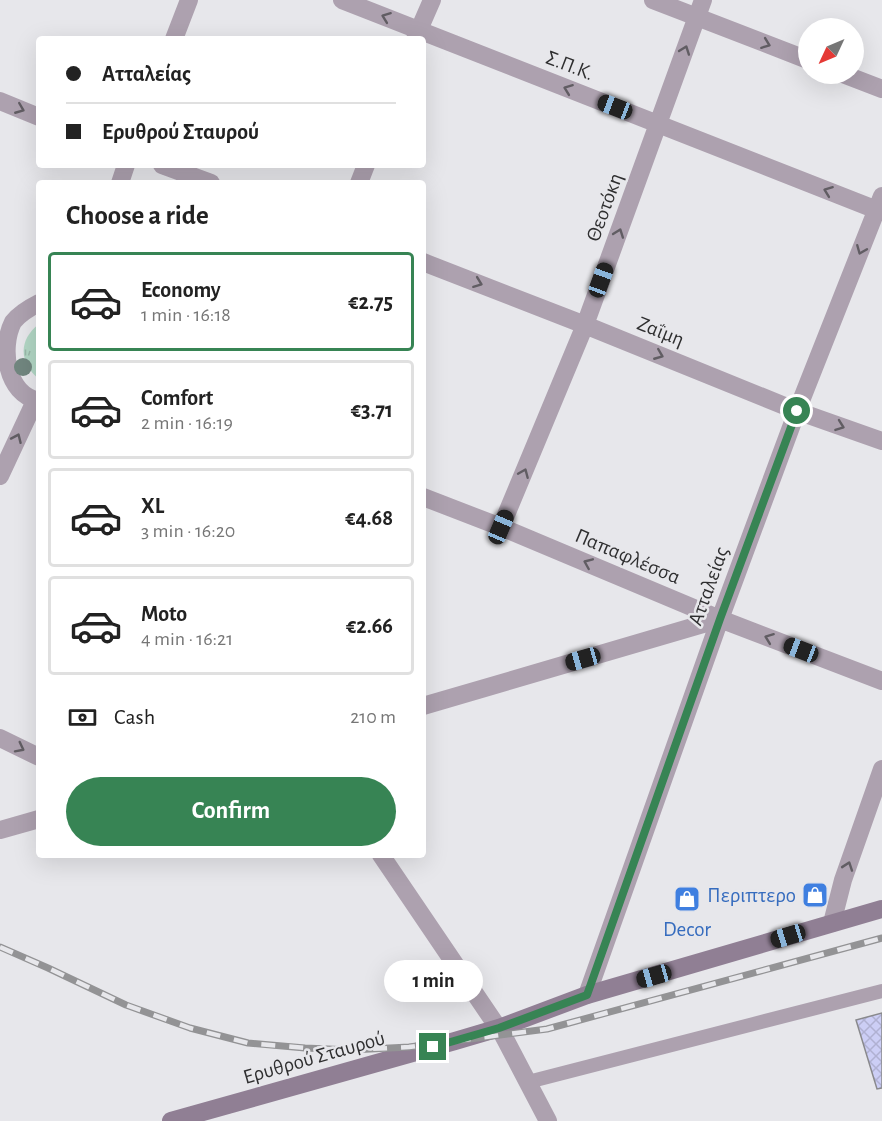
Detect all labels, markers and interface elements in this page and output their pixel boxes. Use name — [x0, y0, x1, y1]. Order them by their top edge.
one-way arrow — [382, 12, 392, 25]
north arrow — [798, 18, 864, 84]
map controls — [798, 18, 864, 84]
one-way arrow — [760, 37, 771, 49]
one-way arrow — [678, 45, 691, 55]
street label: Σ.Π.Κ. — [543, 47, 597, 84]
text: Ατταλείας — [102, 63, 191, 85]
one-way arrow — [563, 84, 574, 96]
car — [595, 92, 635, 122]
one-way arrow — [13, 102, 24, 114]
text: Ερυθρού Σταυρού — [102, 121, 259, 143]
street label: Θεοτόκη — [582, 170, 626, 244]
one-way arrow — [823, 186, 834, 198]
text: Choose a ride — [66, 202, 209, 229]
one-way arrow — [611, 228, 624, 239]
one-way arrow — [855, 244, 868, 255]
car — [586, 260, 616, 300]
icon: car — [69, 275, 123, 329]
one-way arrow — [472, 276, 482, 289]
text: Economy — [141, 279, 221, 301]
text: €2.75 — [348, 291, 393, 313]
text: 1 min · 16:18 — [141, 305, 231, 325]
street label: Ζαΐμη — [634, 313, 687, 350]
one-way arrow — [653, 348, 664, 360]
icon: car — [69, 383, 123, 437]
text: Comfort — [141, 387, 213, 409]
route start — [783, 397, 810, 424]
text: €3.71 — [351, 399, 393, 421]
text: 2 min · 16:19 — [141, 413, 233, 433]
one-way arrow — [835, 419, 845, 432]
one-way arrow — [10, 433, 22, 444]
one-way arrow — [516, 468, 528, 479]
icon: car — [69, 491, 123, 545]
text: XL — [141, 495, 164, 517]
text: €4.68 — [345, 507, 393, 529]
car — [486, 507, 516, 547]
text: 3 min · 16:20 — [141, 521, 235, 541]
street label: Παπαφλέσσα — [572, 525, 683, 588]
street label: Ατταλείας — [685, 544, 732, 628]
one-way arrow — [584, 558, 595, 570]
icon: car — [69, 599, 123, 653]
text: Moto — [141, 603, 187, 625]
text: €2.66 — [346, 615, 393, 637]
text: 4 min · 16:21 — [141, 629, 233, 649]
one-way arrow — [764, 632, 774, 645]
car — [781, 635, 821, 665]
car — [563, 645, 603, 673]
icon: cash — [66, 701, 99, 734]
text: Cash — [114, 706, 155, 728]
text: 210 m — [350, 707, 396, 727]
one-way arrow — [13, 740, 24, 752]
button: Confirm — [66, 777, 396, 846]
one-way arrow — [840, 861, 853, 872]
shop icon: Περιπτερο — [800, 880, 830, 910]
shop icon: Decor — [672, 884, 702, 914]
place label: Περιπτερο — [707, 885, 796, 906]
place label: Decor — [663, 919, 711, 940]
car — [768, 922, 808, 950]
callout: 1 min — [384, 960, 482, 1002]
car — [634, 962, 674, 990]
text: 1 min — [412, 971, 455, 991]
street label: Ερυθρού Σταυρού — [241, 1027, 387, 1088]
route end — [419, 1033, 446, 1060]

